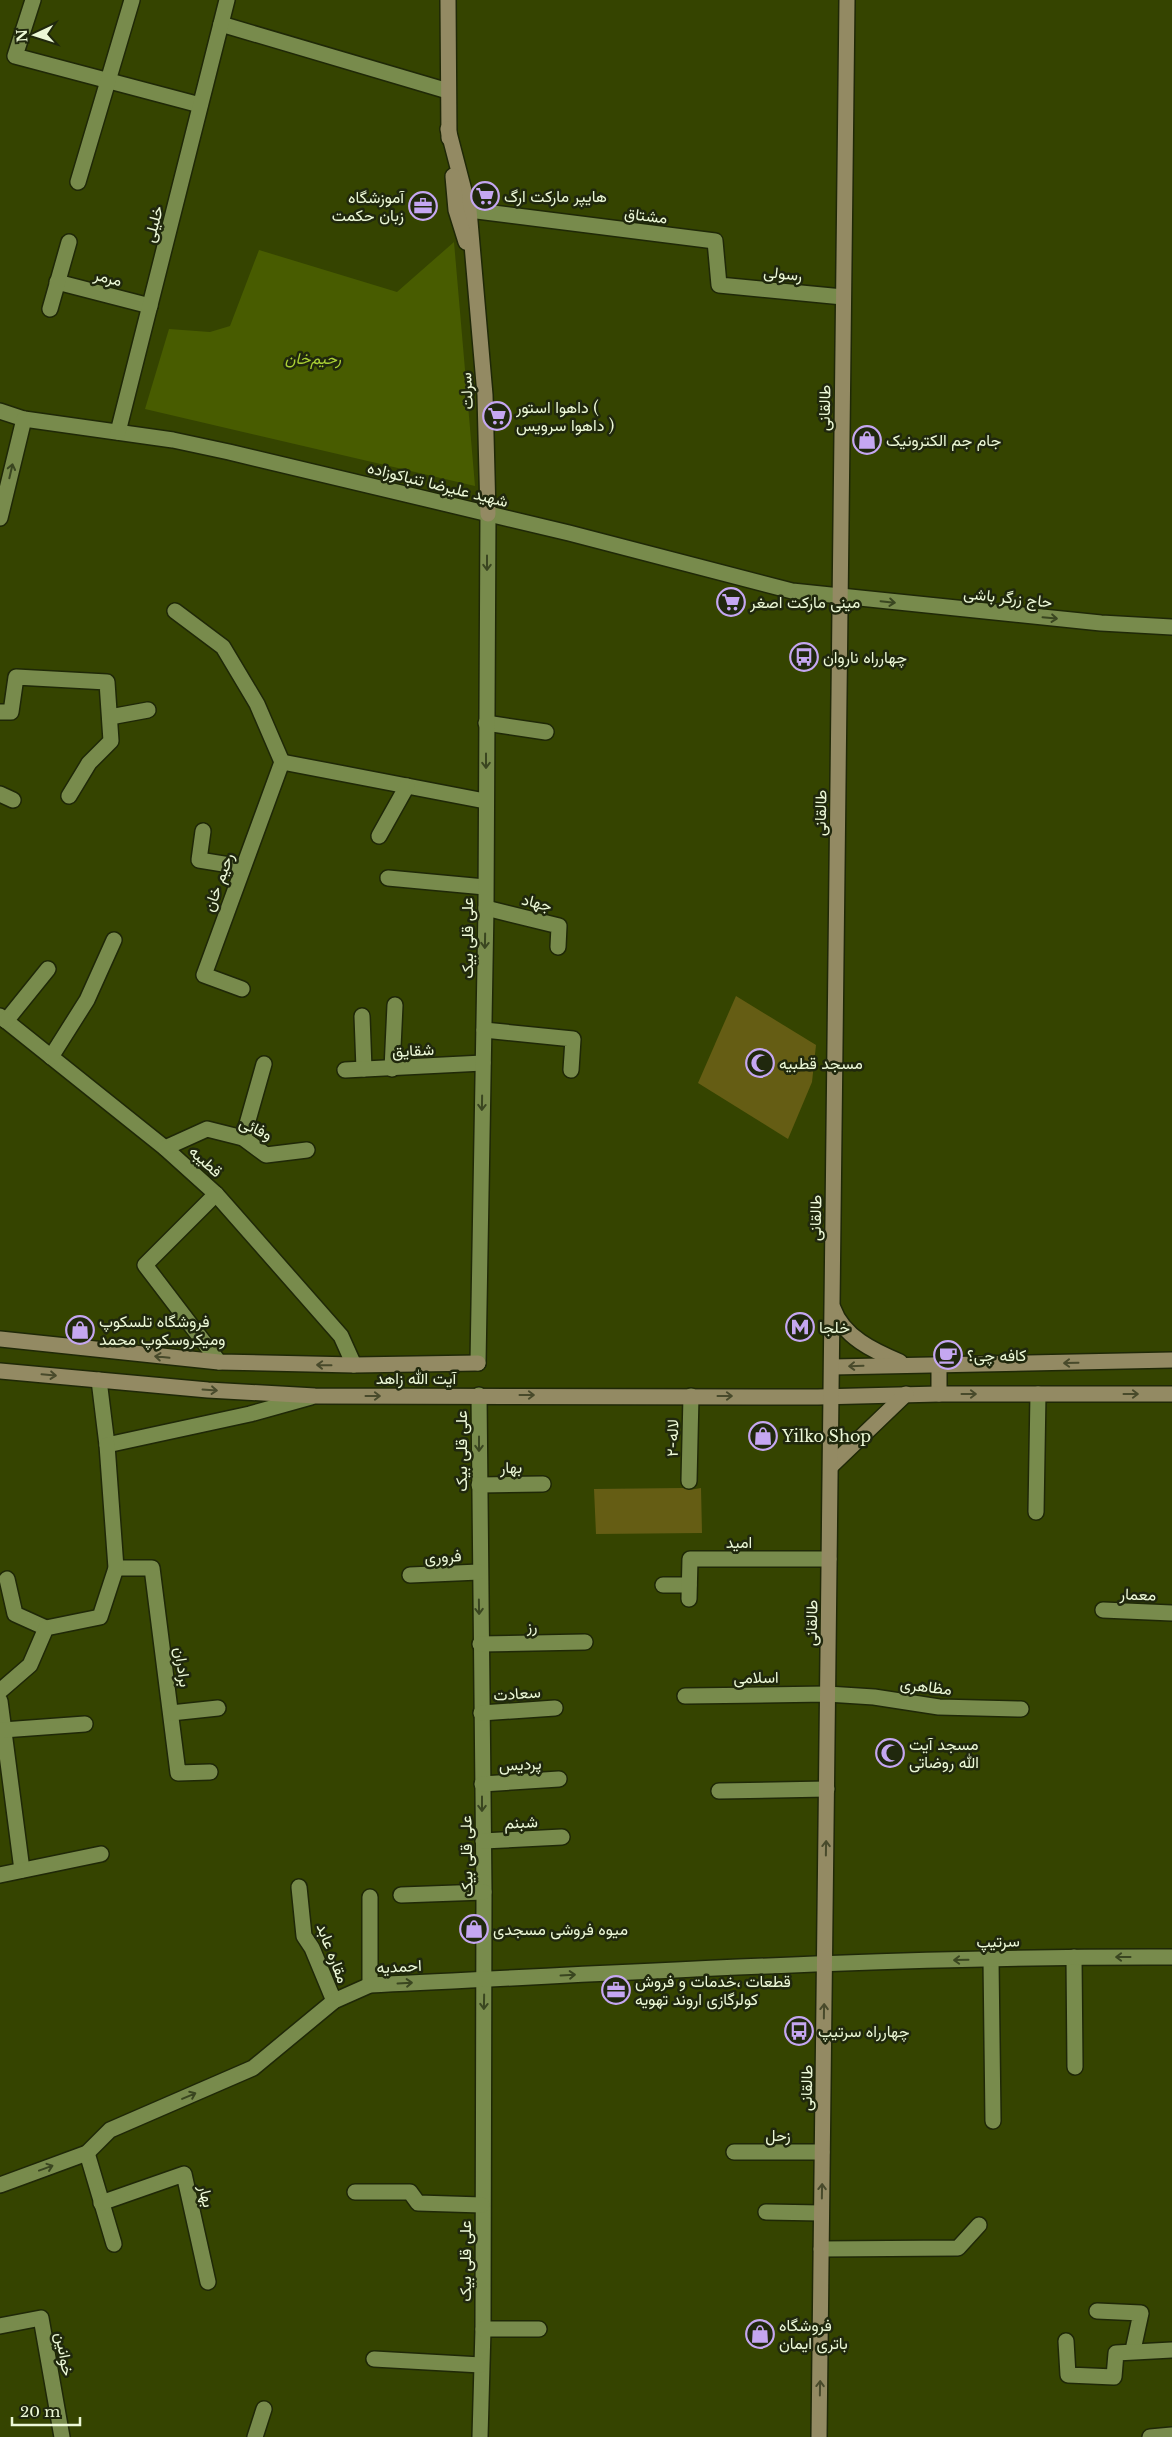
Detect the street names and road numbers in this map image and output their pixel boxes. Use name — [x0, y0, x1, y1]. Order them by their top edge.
street label: مشتاق — [623, 202, 669, 228]
street label: خلیلی — [139, 203, 168, 245]
street label: رسولی — [762, 261, 803, 286]
street label: مرمر — [91, 264, 124, 291]
street label: سرلت — [455, 372, 478, 410]
street label: طالقانی — [814, 385, 835, 431]
street label: شهید علیرضا تنباکوزاده — [365, 457, 510, 512]
street label: حاج زرگر باشی — [962, 582, 1054, 614]
street label: طالقانی — [810, 790, 831, 836]
street label: رحیم خان — [198, 850, 239, 915]
street label: جهاد — [520, 889, 555, 916]
street label: علی قلی بیک — [457, 897, 478, 979]
street label: شقایق — [391, 1039, 435, 1062]
street label: وفائی — [236, 1112, 276, 1145]
street label: قطیبه — [185, 1141, 227, 1181]
street label: طالقانی — [805, 1195, 826, 1241]
street label: آیت الله زاهد — [376, 1368, 458, 1389]
street label: علی قلی بیک — [451, 1410, 472, 1492]
street label: ۲-لاله — [662, 1419, 682, 1457]
street label: بهار — [499, 1457, 522, 1478]
street label: امید — [726, 1532, 752, 1552]
street label: فروری — [424, 1545, 462, 1568]
street label: معمار — [1118, 1583, 1157, 1606]
street label: طالقانی — [801, 1600, 822, 1646]
street label: رز — [525, 1616, 538, 1637]
street label: برادران — [169, 1646, 196, 1688]
street label: اسلامی — [733, 1667, 779, 1688]
street label: مظاهری — [899, 1673, 953, 1700]
street label: سعادت — [493, 1681, 541, 1705]
street label: پردیس — [498, 1753, 542, 1777]
street label: شبنم — [504, 1811, 538, 1834]
street label: علی قلی بیک — [455, 1815, 478, 1897]
street label: مقاره عابد — [311, 1920, 354, 1986]
street label: سرتیپ — [976, 1931, 1020, 1953]
street label: احمدیه — [376, 1955, 422, 1977]
street label: طالقانی — [796, 2065, 817, 2111]
street label: زحل — [765, 2125, 791, 2146]
street label: بهار — [194, 2182, 219, 2209]
street label: علی قلی بیک — [455, 2220, 476, 2302]
street label: خوانین — [50, 2331, 79, 2378]

